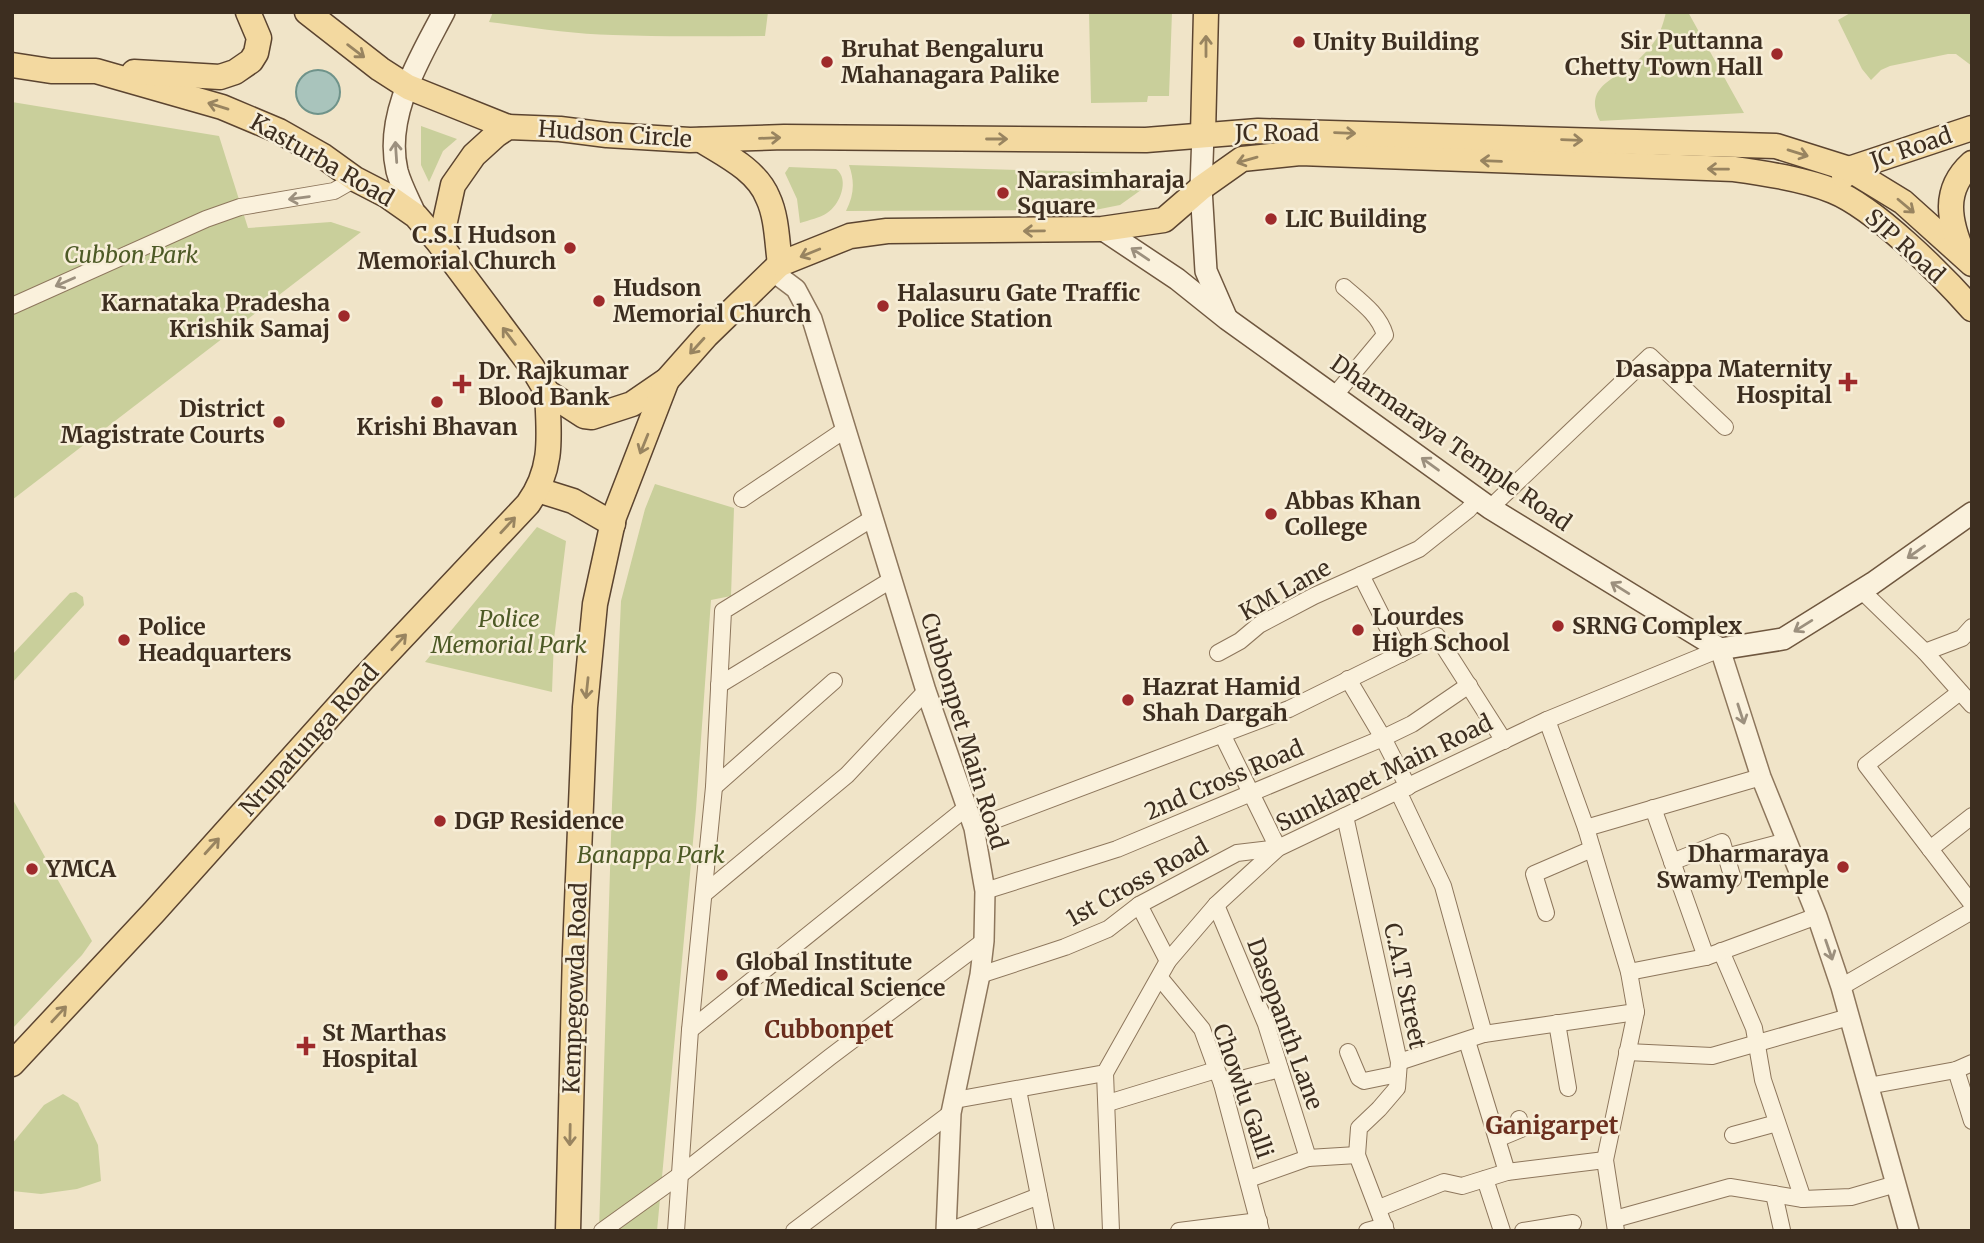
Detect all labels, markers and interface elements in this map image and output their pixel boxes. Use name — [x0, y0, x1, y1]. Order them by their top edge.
place label: Sir Puttanna Chetty Town Hall — [1565, 26, 1764, 81]
place label: Unity Building — [1313, 27, 1480, 56]
place label: Bruhat Bengaluru Mahanagara Palike — [841, 34, 1060, 89]
one-way arrow — [1199, 34, 1213, 57]
marker: Unity Building — [1291, 34, 1307, 50]
one-way arrow — [346, 44, 365, 59]
marker: Sir Puttanna Chetty Town Hall — [1769, 46, 1785, 62]
marker: Bruhat Bengaluru Mahanagara Palike — [819, 54, 835, 70]
one-way arrow — [207, 99, 229, 112]
street label: Kasturba Road — [245, 107, 399, 212]
street label: Hudson Circle — [537, 114, 693, 153]
street label: JC Road — [1234, 118, 1319, 147]
street label: JC Road — [1865, 120, 1956, 175]
one-way arrow — [1333, 127, 1356, 140]
one-way arrow — [758, 131, 781, 145]
one-way arrow — [985, 132, 1008, 146]
one-way arrow — [1560, 133, 1583, 146]
one-way arrow — [389, 141, 402, 164]
one-way arrow — [1787, 147, 1809, 160]
one-way arrow — [1480, 154, 1503, 167]
one-way arrow — [1236, 155, 1258, 168]
one-way arrow — [1707, 162, 1730, 175]
place label: Narasimharaja Square — [1017, 165, 1185, 220]
marker: Narasimharaja Square — [995, 185, 1011, 201]
one-way arrow — [288, 192, 311, 205]
one-way arrow — [1897, 198, 1915, 214]
street label: SJP Road — [1859, 202, 1951, 289]
place label: LIC Building — [1285, 204, 1427, 233]
marker: LIC Building — [1263, 211, 1279, 227]
place label: C.S.I Hudson Memorial Church — [357, 220, 556, 275]
one-way arrow — [1023, 224, 1046, 238]
park label: Cubbon Park — [64, 240, 198, 269]
marker: C.S.I Hudson Memorial Church — [562, 240, 578, 256]
one-way arrow — [800, 247, 822, 260]
one-way arrow — [1131, 247, 1150, 262]
place label: Hudson Memorial Church — [613, 273, 812, 328]
one-way arrow — [55, 276, 76, 289]
place label: Halasuru Gate Traffic Police Station — [897, 278, 1141, 333]
place label: Karnataka Pradesha Krishik Samaj — [101, 288, 330, 343]
marker: Hudson Memorial Church — [591, 293, 607, 309]
marker: Halasuru Gate Traffic Police Station — [875, 298, 891, 314]
marker: Karnataka Pradesha Krishik Samaj — [336, 308, 352, 324]
one-way arrow — [502, 327, 516, 346]
one-way arrow — [689, 337, 705, 355]
street label: Dharmaraya Temple Road — [1325, 348, 1577, 537]
place label: Dasappa Maternity Hospital — [1615, 354, 1833, 409]
place label: Dr. Rajkumar Blood Bank — [478, 356, 629, 411]
marker: Dasappa Maternity Hospital — [1838, 372, 1858, 392]
marker: Dr. Rajkumar Blood Bank — [452, 374, 472, 394]
place label: District Magistrate Courts — [61, 394, 265, 449]
marker: Krishi Bhavan — [429, 394, 445, 410]
place label: Krishi Bhavan — [356, 412, 518, 441]
marker: District Magistrate Courts — [271, 414, 287, 430]
one-way arrow — [636, 433, 649, 454]
one-way arrow — [1421, 457, 1440, 471]
place label: Abbas Khan College — [1284, 486, 1421, 541]
marker: Abbas Khan College — [1263, 506, 1279, 522]
one-way arrow — [499, 517, 515, 535]
one-way arrow — [1907, 545, 1927, 559]
street label: KM Lane — [1234, 553, 1336, 626]
one-way arrow — [1611, 580, 1631, 594]
place label: Lourdes High School — [1372, 602, 1510, 657]
park label: Police Memorial Park — [430, 604, 587, 659]
street label: Cubbonpet Main Road — [915, 609, 1014, 853]
place label: SRNG Complex — [1572, 611, 1742, 640]
place label: Police Headquarters — [138, 612, 292, 667]
marker: SRNG Complex — [1550, 618, 1566, 634]
one-way arrow — [1793, 620, 1813, 634]
marker: Lourdes High School — [1350, 622, 1366, 638]
marker: Police Headquarters — [116, 632, 132, 648]
one-way arrow — [391, 633, 407, 651]
street label: Nrupatunga Road — [233, 658, 384, 822]
place label: Hazrat Hamid Shah Dargah — [1142, 672, 1301, 727]
one-way arrow — [580, 676, 593, 699]
marker: Hazrat Hamid Shah Dargah — [1120, 692, 1136, 708]
one-way arrow — [1736, 703, 1748, 725]
street label: Sunklapet Main Road — [1271, 707, 1497, 838]
street label: 2nd Cross Road — [1140, 733, 1308, 826]
place label: DGP Residence — [454, 806, 624, 835]
marker: DGP Residence — [432, 813, 448, 829]
street label: 1st Cross Road — [1061, 831, 1213, 932]
one-way arrow — [204, 838, 221, 855]
place label: Dharmaraya Swamy Temple — [1656, 839, 1829, 894]
park label: Banappa Park — [577, 840, 725, 869]
place label: YMCA — [45, 854, 117, 883]
marker: Dharmaraya Swamy Temple — [1835, 859, 1851, 875]
marker: YMCA — [24, 861, 40, 877]
street label: Kempegowda Road — [556, 882, 593, 1094]
street label: C.A.T Street — [1378, 920, 1433, 1052]
street label: Dasopanth Lane — [1241, 934, 1330, 1113]
one-way arrow — [1823, 939, 1836, 961]
place label: Global Institute of Medical Science — [736, 947, 945, 1002]
marker: Global Institute of Medical Science — [714, 967, 730, 983]
one-way arrow — [50, 1006, 67, 1023]
district label: Cubbonpet — [764, 1014, 894, 1045]
place label: St Marthas Hospital — [322, 1018, 447, 1073]
street label: Chowlu Galli — [1207, 1020, 1280, 1162]
marker: St Marthas Hospital — [296, 1036, 316, 1056]
district label: Ganigarpet — [1486, 1110, 1619, 1141]
one-way arrow — [564, 1124, 577, 1147]

